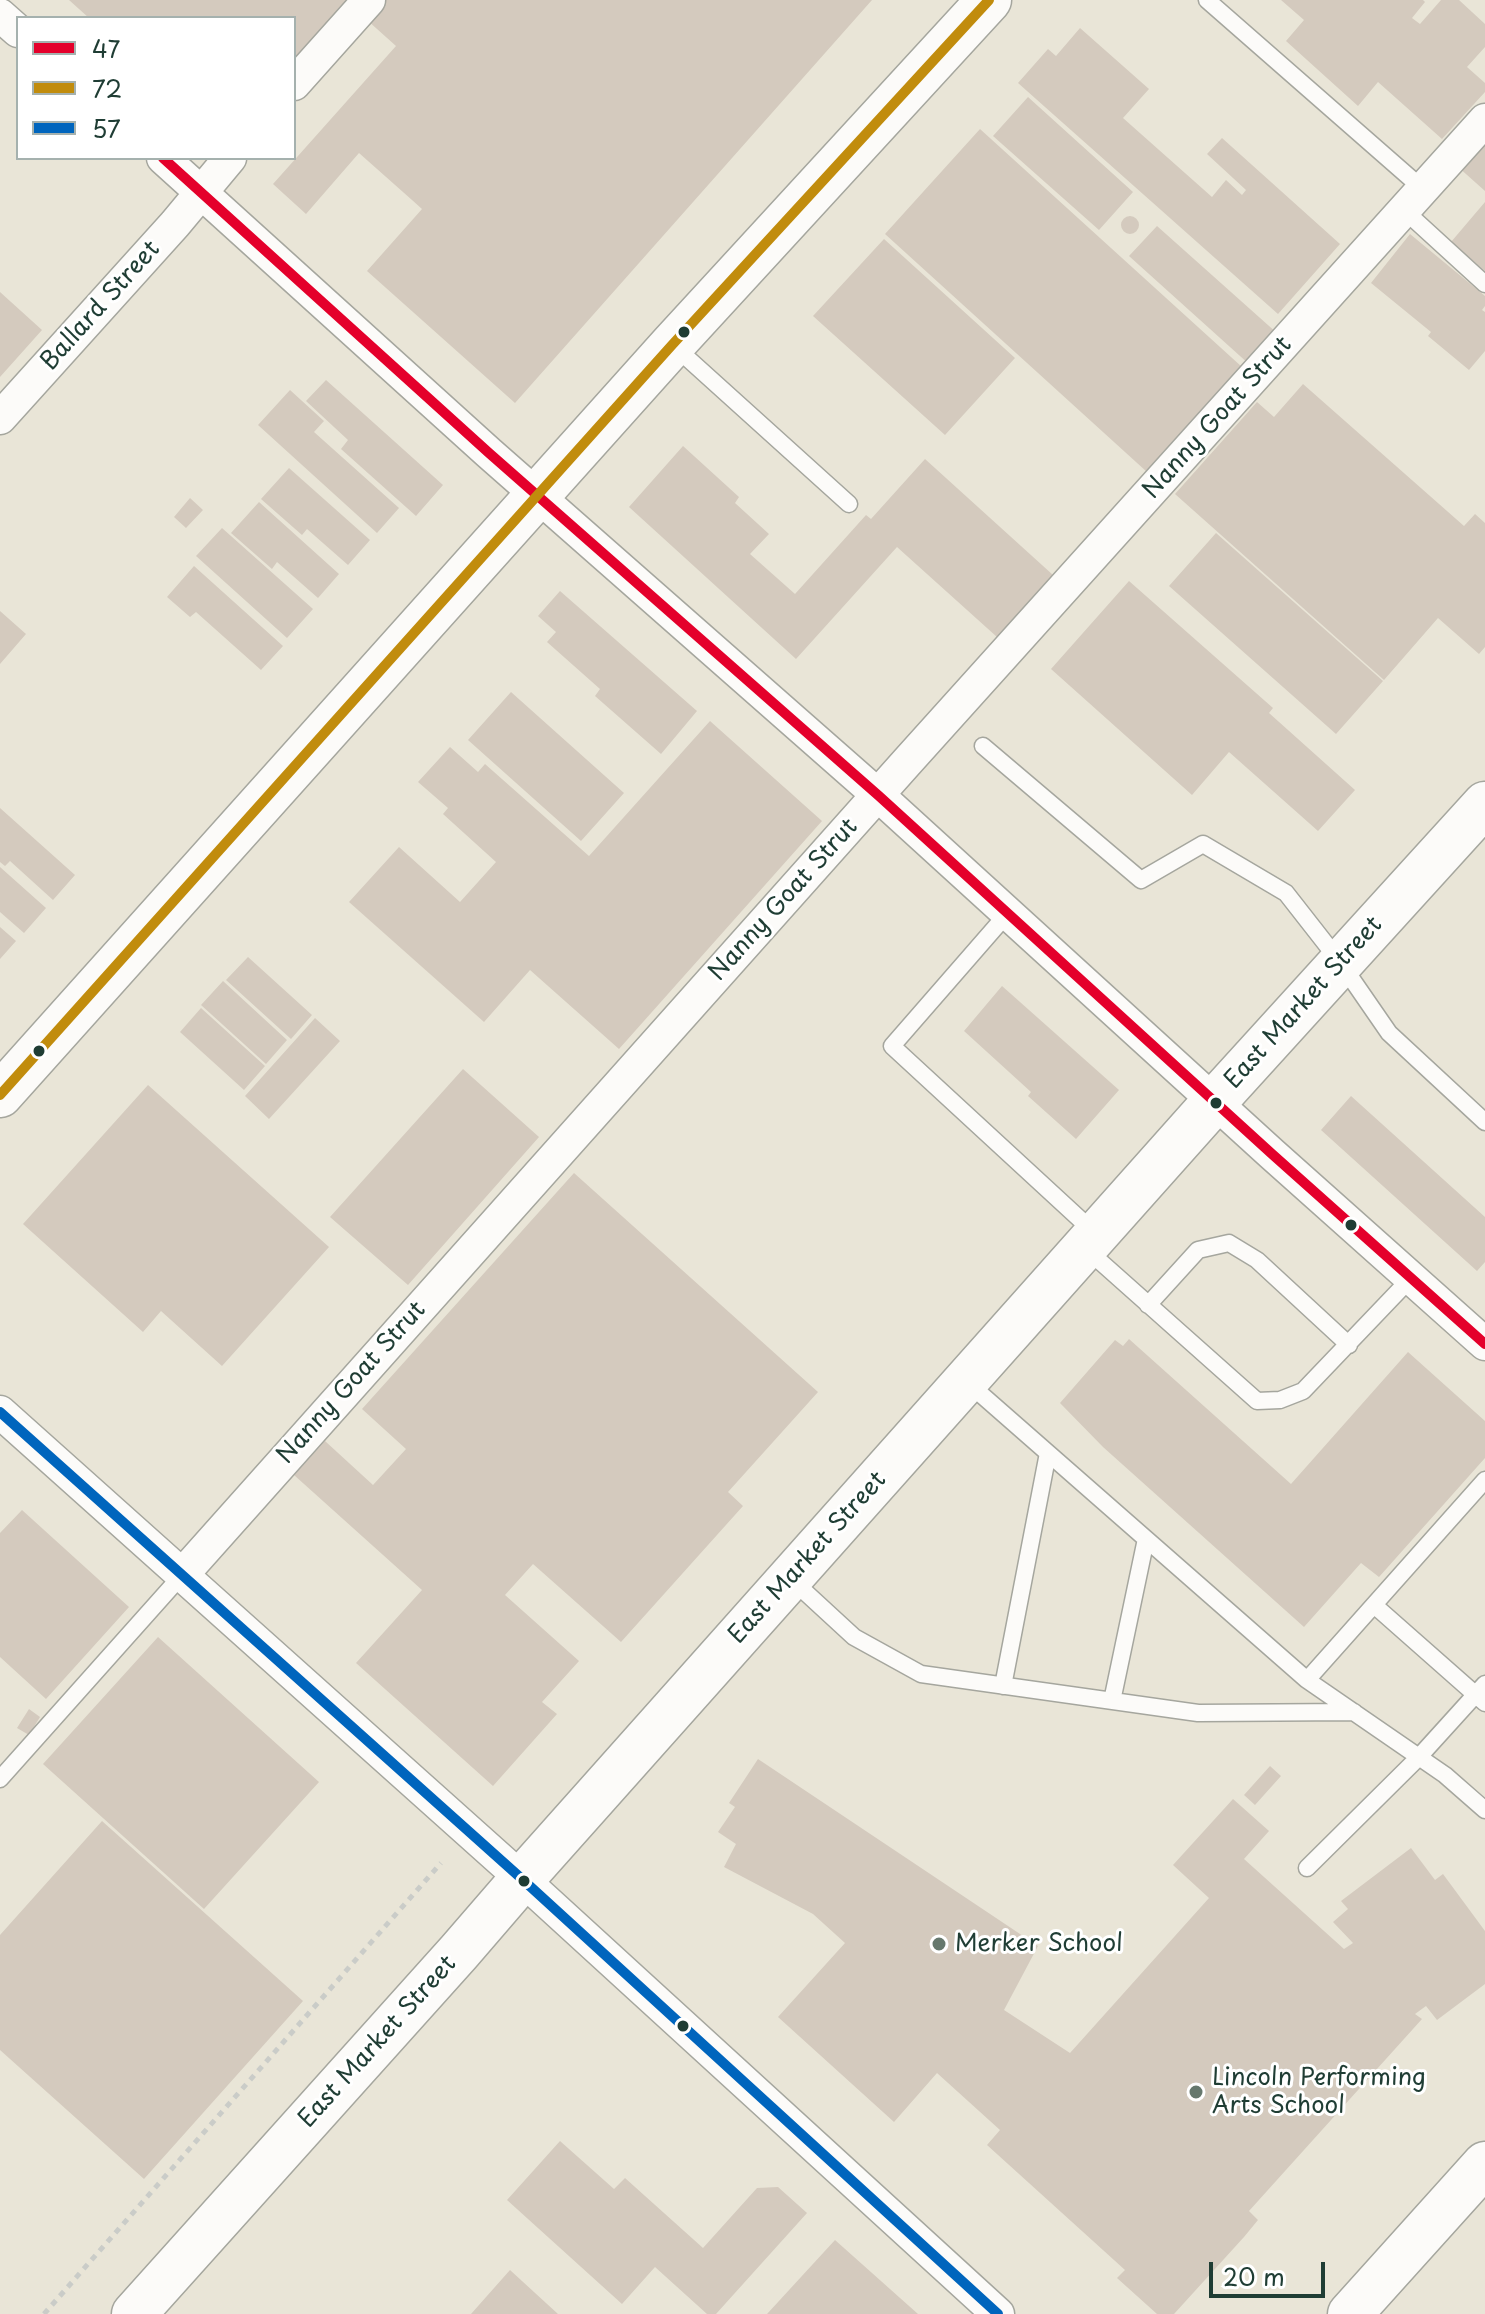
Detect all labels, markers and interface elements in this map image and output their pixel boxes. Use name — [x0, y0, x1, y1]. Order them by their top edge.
legend — [16, 16, 296, 160]
text: 47 — [92, 30, 120, 66]
text: 72 — [92, 70, 122, 106]
text: 57 — [92, 110, 121, 146]
street label: Ballard Street — [35, 235, 167, 377]
unlabelled marker — [676, 324, 692, 340]
street label: Nanny Goat Strut — [1138, 331, 1298, 505]
street label: Nanny Goat Strut — [704, 813, 864, 987]
street label: East Market Street — [1219, 911, 1389, 1095]
unlabelled marker — [31, 1043, 47, 1059]
unlabelled marker — [1208, 1095, 1224, 1111]
unlabelled marker — [1343, 1217, 1359, 1233]
street label: Nanny Goat Strut — [272, 1296, 432, 1470]
street label: East Market Street — [723, 1466, 893, 1650]
unlabelled marker — [516, 1873, 532, 1889]
place label: Merker School — [955, 1930, 1123, 1958]
marker: Merker School — [930, 1935, 948, 1953]
street label: East Market Street — [293, 1950, 463, 2134]
unlabelled marker — [675, 2018, 691, 2034]
place label: Lincoln Performing Arts School — [1212, 2064, 1426, 2120]
marker: Lincoln Performing Arts School — [1187, 2083, 1205, 2101]
scale bar — [1213, 2246, 1329, 2296]
text: 20 m — [1223, 2258, 1285, 2294]

